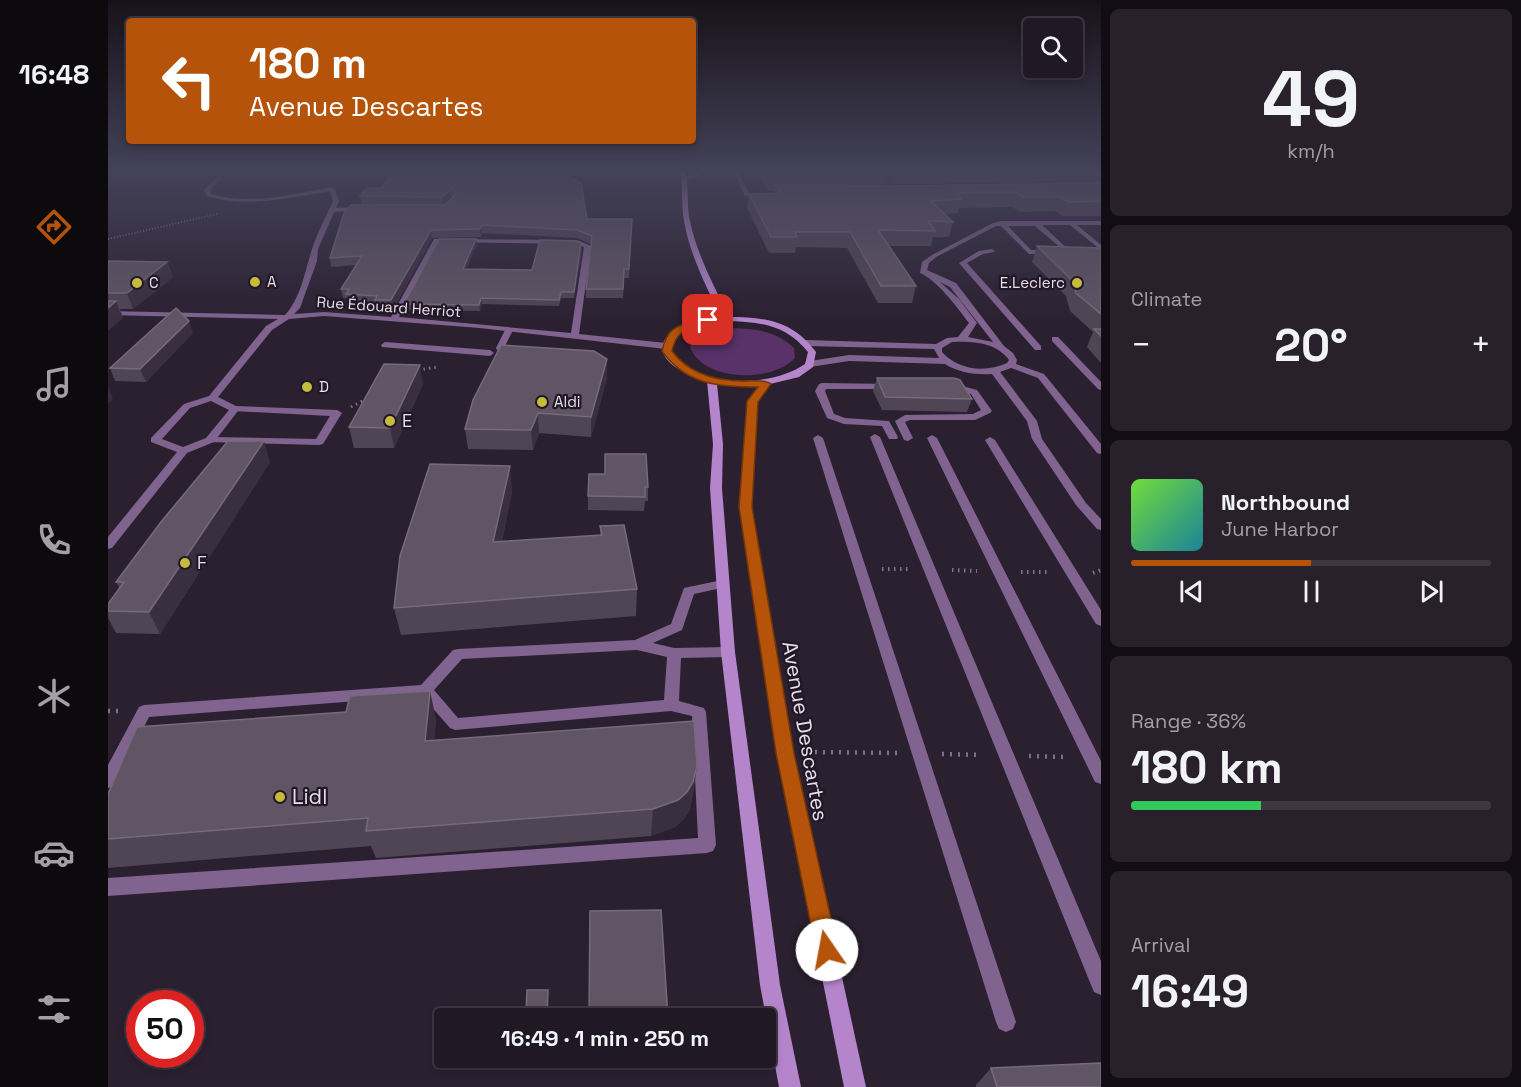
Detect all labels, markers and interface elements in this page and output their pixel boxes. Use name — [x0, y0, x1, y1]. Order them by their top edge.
map controls — [1023, 18, 1083, 78]
button: search — [1023, 18, 1083, 78]
text: 180 m — [249, 37, 367, 90]
icon: left — [150, 42, 228, 120]
text: 49 — [1262, 49, 1360, 149]
text: 16:48 — [19, 57, 89, 92]
text: Avenue Descartes — [249, 89, 483, 124]
text: km/h — [1287, 138, 1335, 164]
icon: directions — [33, 206, 75, 248]
place label: A — [267, 272, 277, 291]
place label: C — [149, 273, 159, 292]
place label: E.Leclerc — [1000, 273, 1065, 292]
marker: A — [248, 275, 262, 289]
marker: C — [130, 276, 144, 290]
marker: E.Leclerc — [1070, 276, 1084, 290]
text: Climate — [1131, 286, 1202, 312]
street label: Rue Édouard Herriot — [316, 292, 462, 321]
pin — [682, 294, 733, 345]
icon: arrive — [691, 303, 724, 336]
text: 20° — [1274, 317, 1348, 374]
text: − — [1131, 324, 1151, 366]
text: + — [1471, 324, 1491, 366]
icon: music — [33, 363, 75, 405]
place label: D — [319, 377, 329, 396]
marker: D — [300, 380, 314, 394]
place label: Aldi — [554, 392, 580, 411]
marker: Aldi — [535, 395, 549, 409]
place label: E — [402, 409, 412, 432]
marker: E — [383, 414, 397, 428]
text: Northbound — [1221, 488, 1350, 516]
text: June Harbor — [1221, 516, 1339, 542]
icon: phone — [33, 519, 75, 561]
place label: F — [197, 551, 207, 574]
marker: F — [178, 556, 192, 570]
icon: previous — [1175, 575, 1208, 608]
icon: pause — [1295, 575, 1328, 608]
icon: next — [1415, 575, 1448, 608]
street label: Avenue Descartes — [776, 639, 835, 823]
icon: climate — [33, 675, 75, 717]
text: Range · 36% — [1131, 708, 1246, 734]
text: 180 km — [1131, 739, 1283, 796]
place label: Lidl — [292, 783, 327, 810]
marker: Lidl — [273, 790, 287, 804]
icon: car — [33, 832, 75, 874]
position arrow — [795, 918, 859, 982]
text: Arrival — [1131, 932, 1190, 958]
text: 16:49 — [1131, 963, 1249, 1020]
icon: filters — [33, 988, 75, 1030]
speed limit sign: 50 — [126, 990, 204, 1068]
text: 16:49 · 1 min · 250 m — [501, 1024, 709, 1052]

